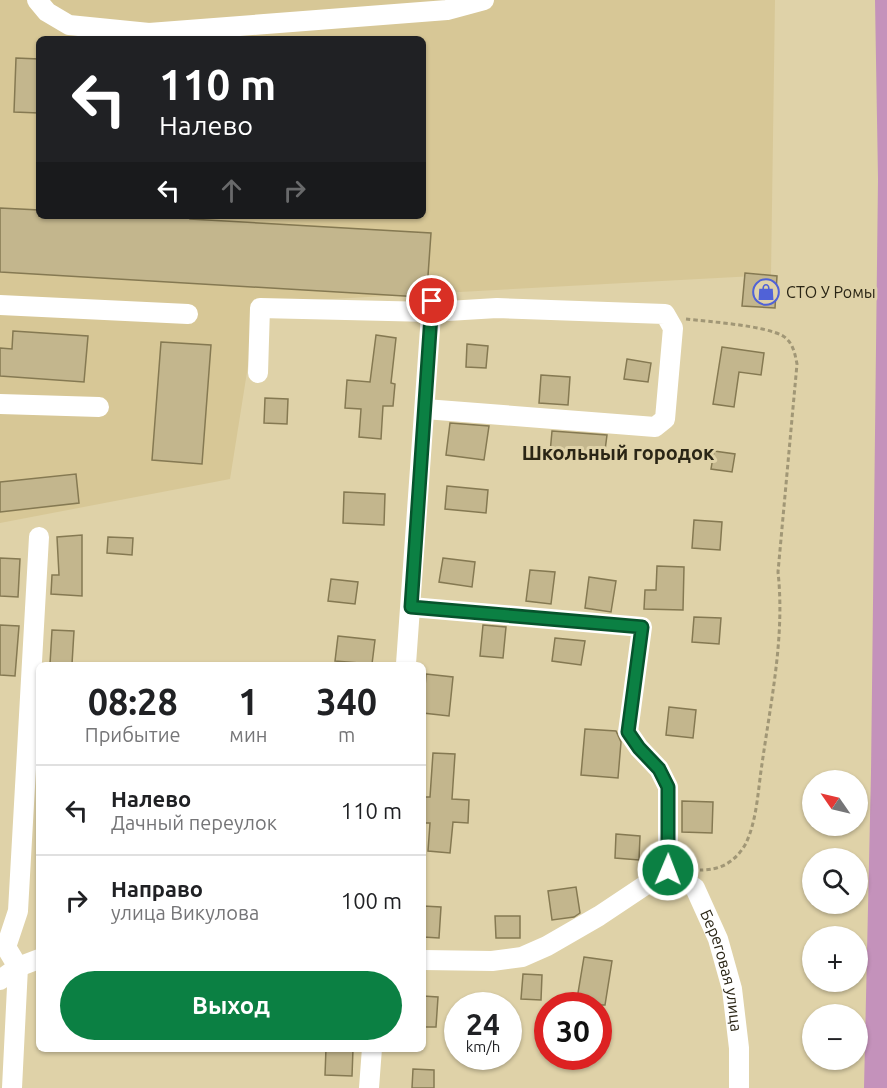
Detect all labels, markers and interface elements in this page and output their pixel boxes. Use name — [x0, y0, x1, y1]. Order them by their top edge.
icon: left — [60, 60, 138, 138]
text: 110 m — [159, 61, 276, 108]
text: Налево — [159, 110, 253, 140]
icon: left — [152, 174, 185, 207]
icon: ahead — [215, 174, 248, 207]
icon: right — [278, 174, 311, 207]
pin — [406, 275, 457, 326]
shop icon: СТО У Ромы — [751, 277, 781, 307]
place label: СТО У Ромы — [786, 283, 876, 301]
icon: arrive — [415, 284, 448, 317]
district label: Школьный городок — [522, 441, 715, 464]
text: 08:28 — [88, 681, 178, 722]
text: 1 — [238, 681, 259, 722]
text: 340 — [316, 681, 377, 722]
text: Прибытие — [85, 723, 181, 746]
text: мин — [229, 723, 267, 746]
text: m — [338, 723, 355, 746]
north arrow — [802, 770, 868, 836]
map controls — [802, 770, 868, 1070]
text: Налево — [111, 786, 191, 811]
icon: left — [60, 794, 93, 827]
text: 110 m — [341, 798, 402, 823]
text: Дачный переулок — [111, 811, 277, 834]
position arrow — [636, 838, 700, 902]
button: search — [802, 848, 868, 914]
text: Направо — [111, 876, 203, 901]
icon: right — [60, 884, 93, 917]
text: 100 m — [341, 888, 402, 913]
text: улица Викулова — [111, 901, 259, 924]
street label: Береговая улица — [697, 907, 746, 1032]
button: + — [802, 926, 868, 992]
button: Выход — [60, 971, 402, 1040]
speed limit sign: 30 — [534, 992, 612, 1070]
button: − — [802, 1004, 868, 1070]
text: 24 — [466, 1007, 500, 1041]
text: km/h — [466, 1038, 500, 1055]

